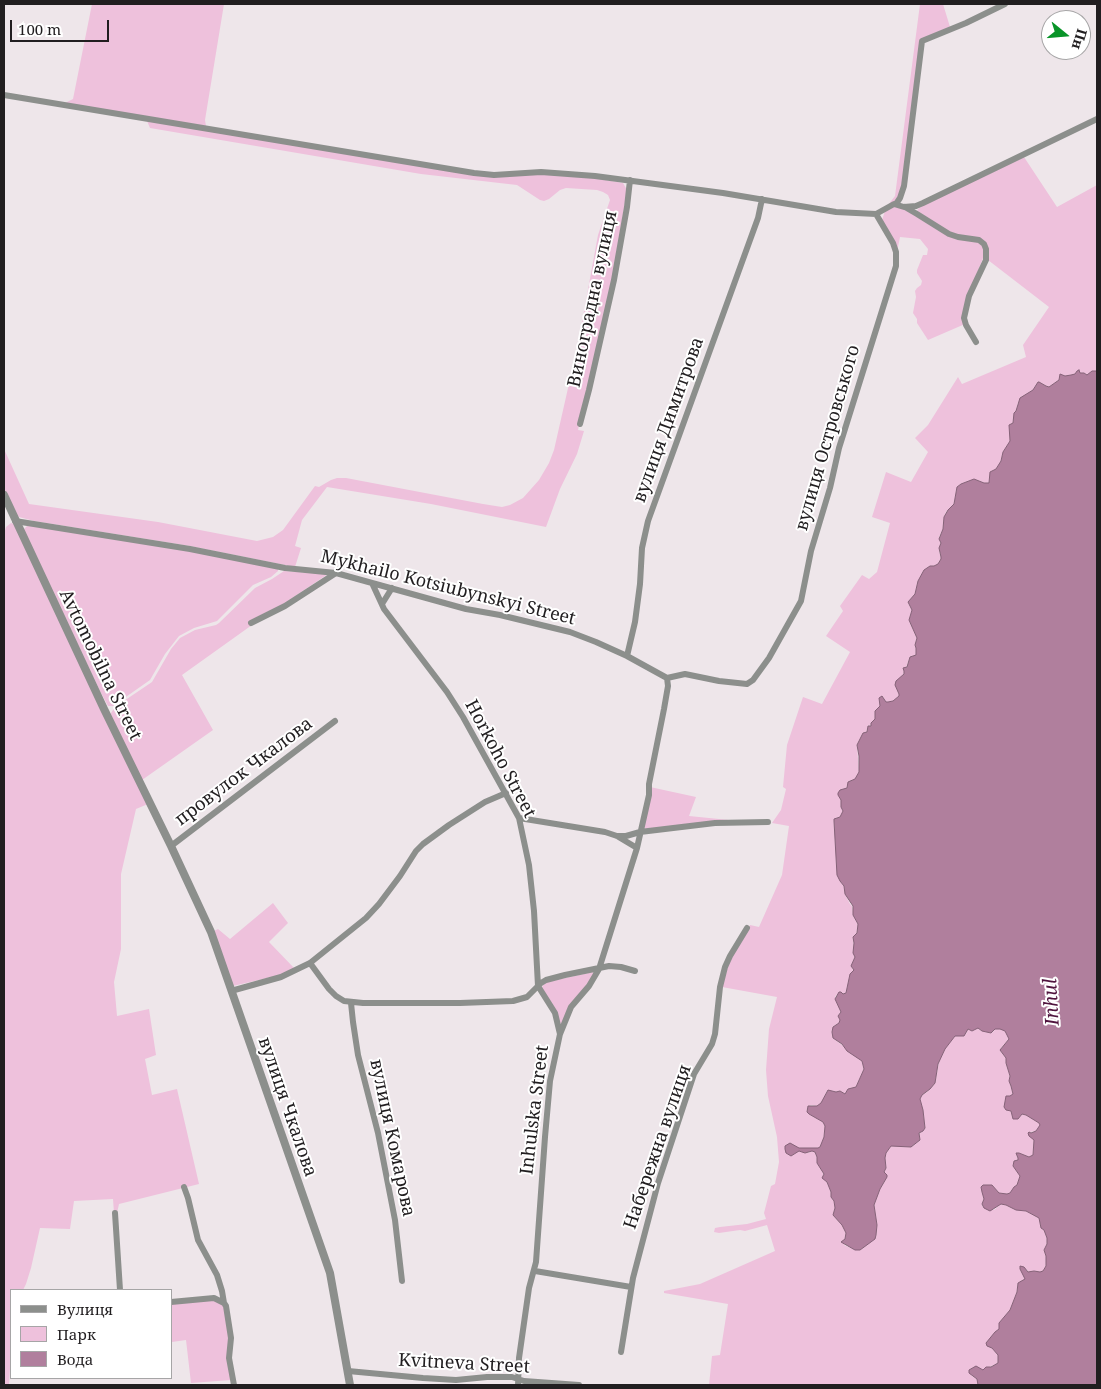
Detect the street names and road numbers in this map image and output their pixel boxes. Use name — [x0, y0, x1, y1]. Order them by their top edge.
street label: Виноградна вулиця — [564, 209, 622, 389]
street label: вулиця Димитрова — [629, 334, 709, 506]
street label: вулиця Островського — [791, 343, 865, 533]
street label: Mykhailo Kotsiubynskyi Street — [318, 546, 578, 630]
street label: Avtomobilna Street — [54, 586, 146, 744]
street label: Horkoho Street — [460, 696, 540, 822]
street label: провулок Чкалова — [171, 713, 317, 831]
street label: вулиця Чкалова — [253, 1034, 321, 1180]
street label: Inhulska Street — [516, 1044, 554, 1176]
street label: вулиця Комарова — [365, 1057, 419, 1219]
street label: Набережна вулиця — [620, 1062, 696, 1232]
street label: Kvitneva Street — [398, 1350, 530, 1378]

